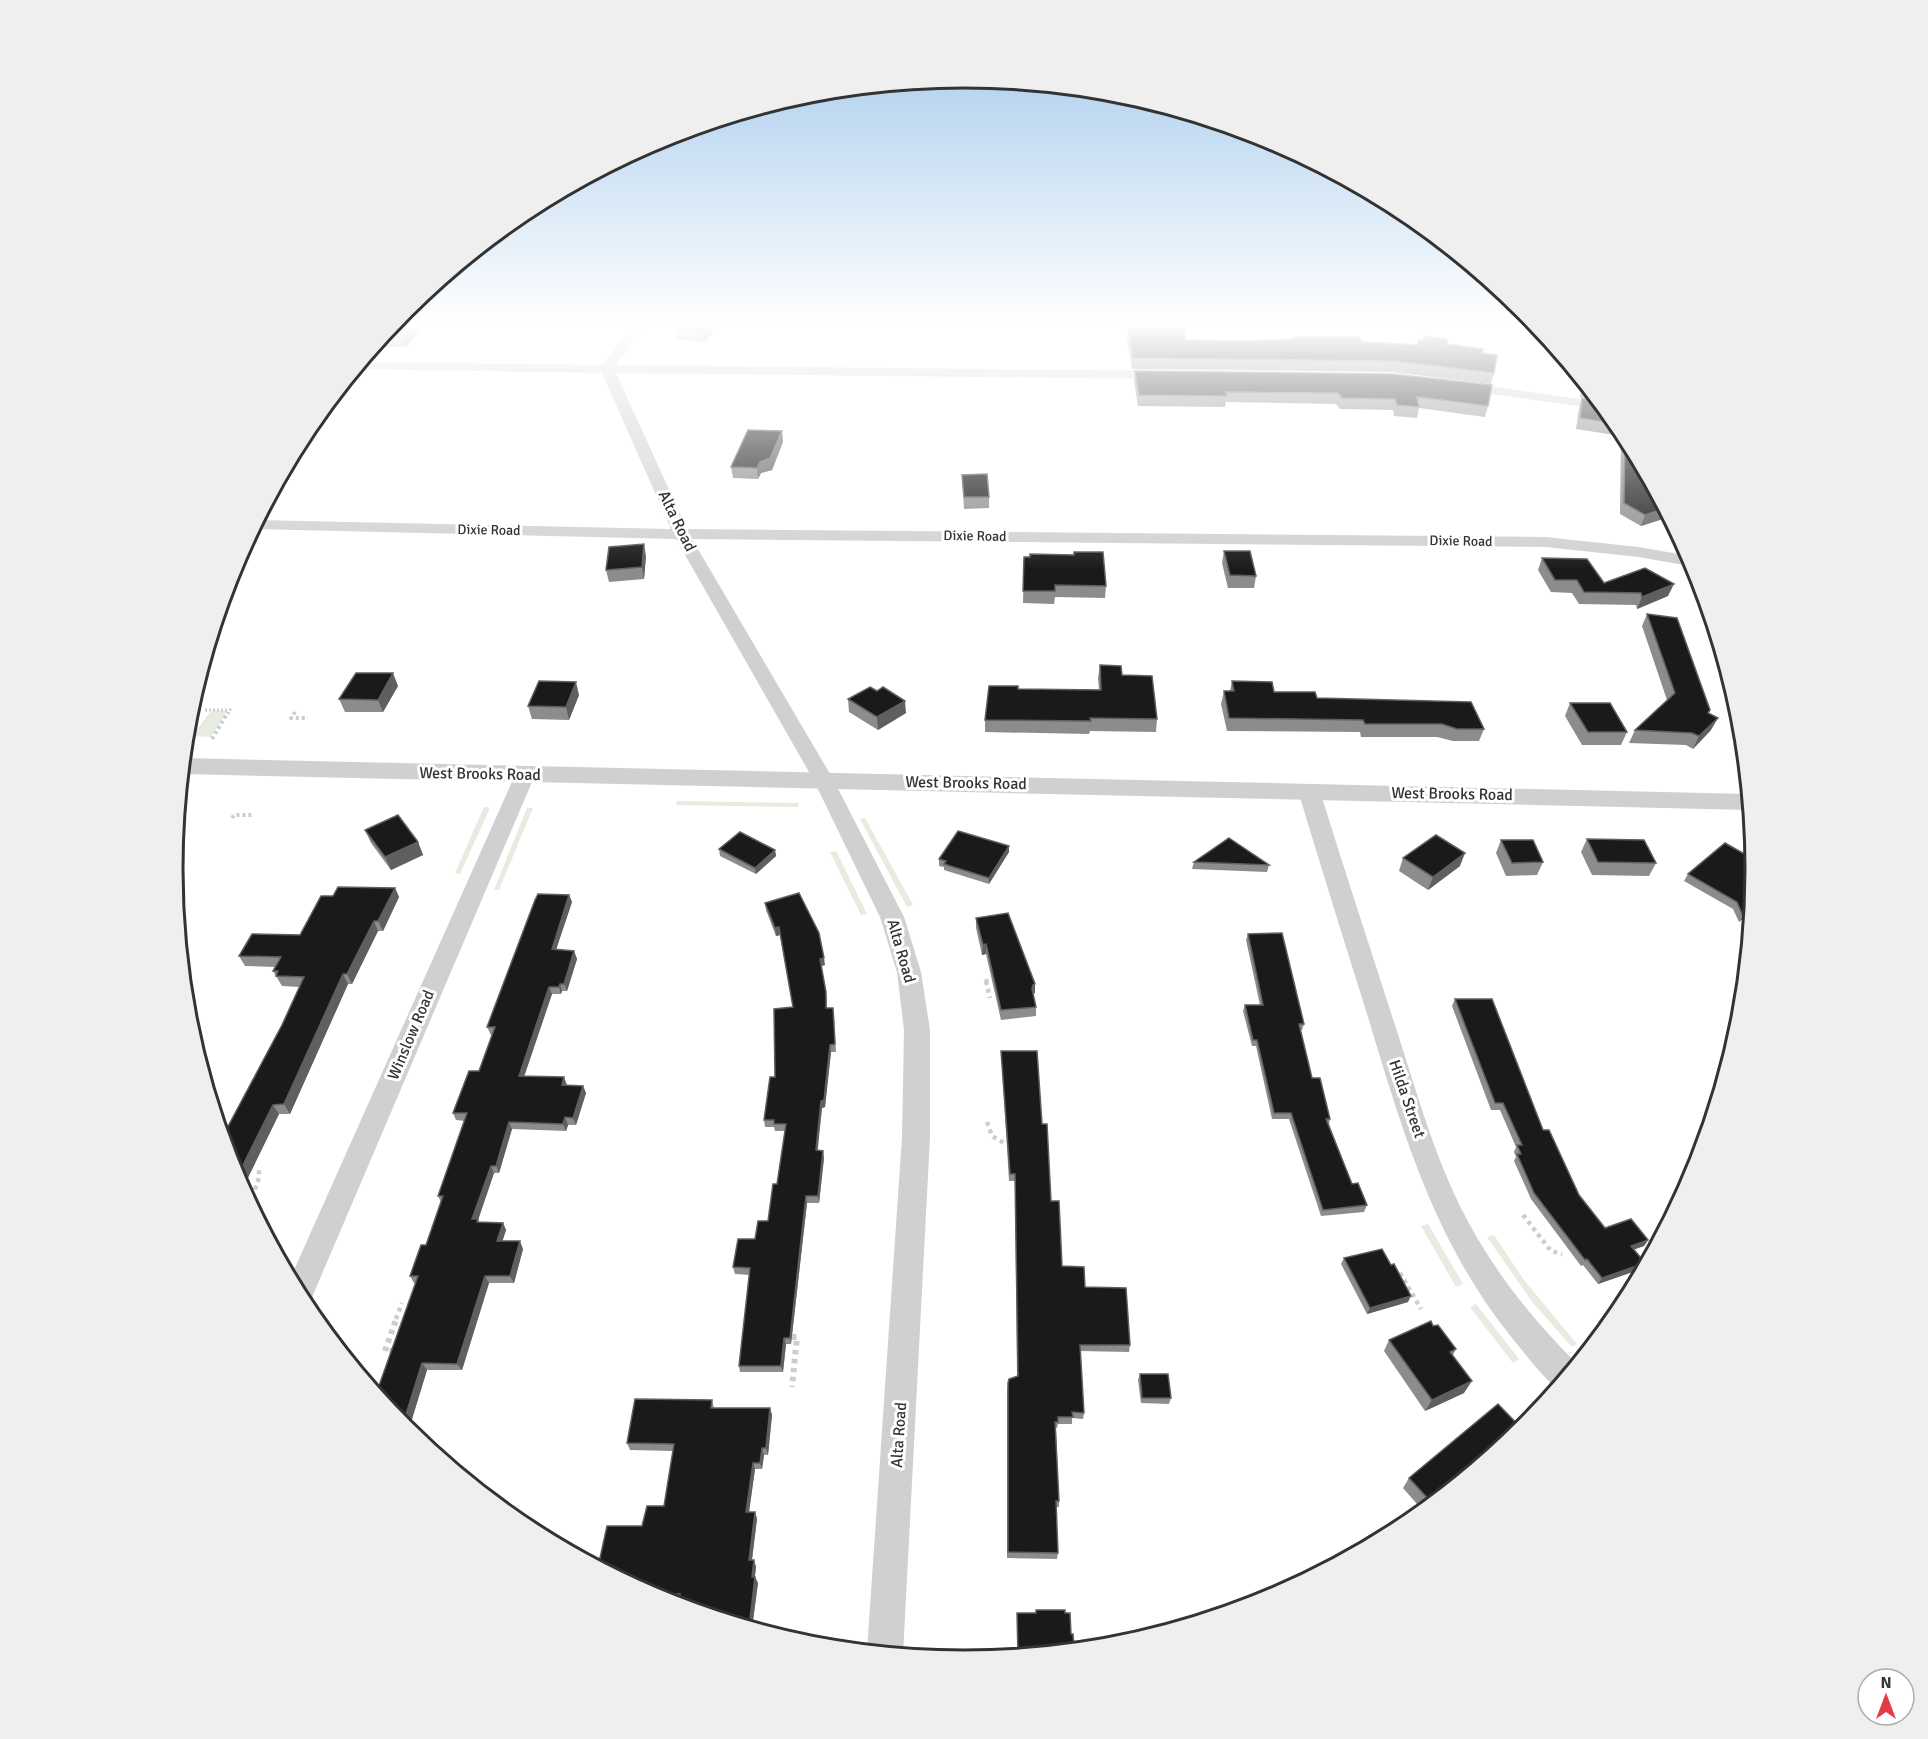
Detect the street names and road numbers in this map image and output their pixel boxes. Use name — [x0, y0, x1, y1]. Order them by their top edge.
street label: Alta Road — [654, 487, 700, 555]
street label: Dixie Road — [457, 521, 521, 539]
street label: Dixie Road — [943, 527, 1007, 545]
street label: Dixie Road — [1429, 532, 1493, 550]
street label: West Brooks Road — [419, 763, 541, 785]
street label: West Brooks Road — [905, 772, 1027, 794]
street label: West Brooks Road — [1391, 783, 1513, 805]
street label: Alta Road — [882, 917, 920, 985]
street label: Winslow Road — [383, 987, 439, 1083]
street label: Hilda Street — [1384, 1057, 1430, 1141]
street label: Alta Road — [887, 1402, 911, 1468]

